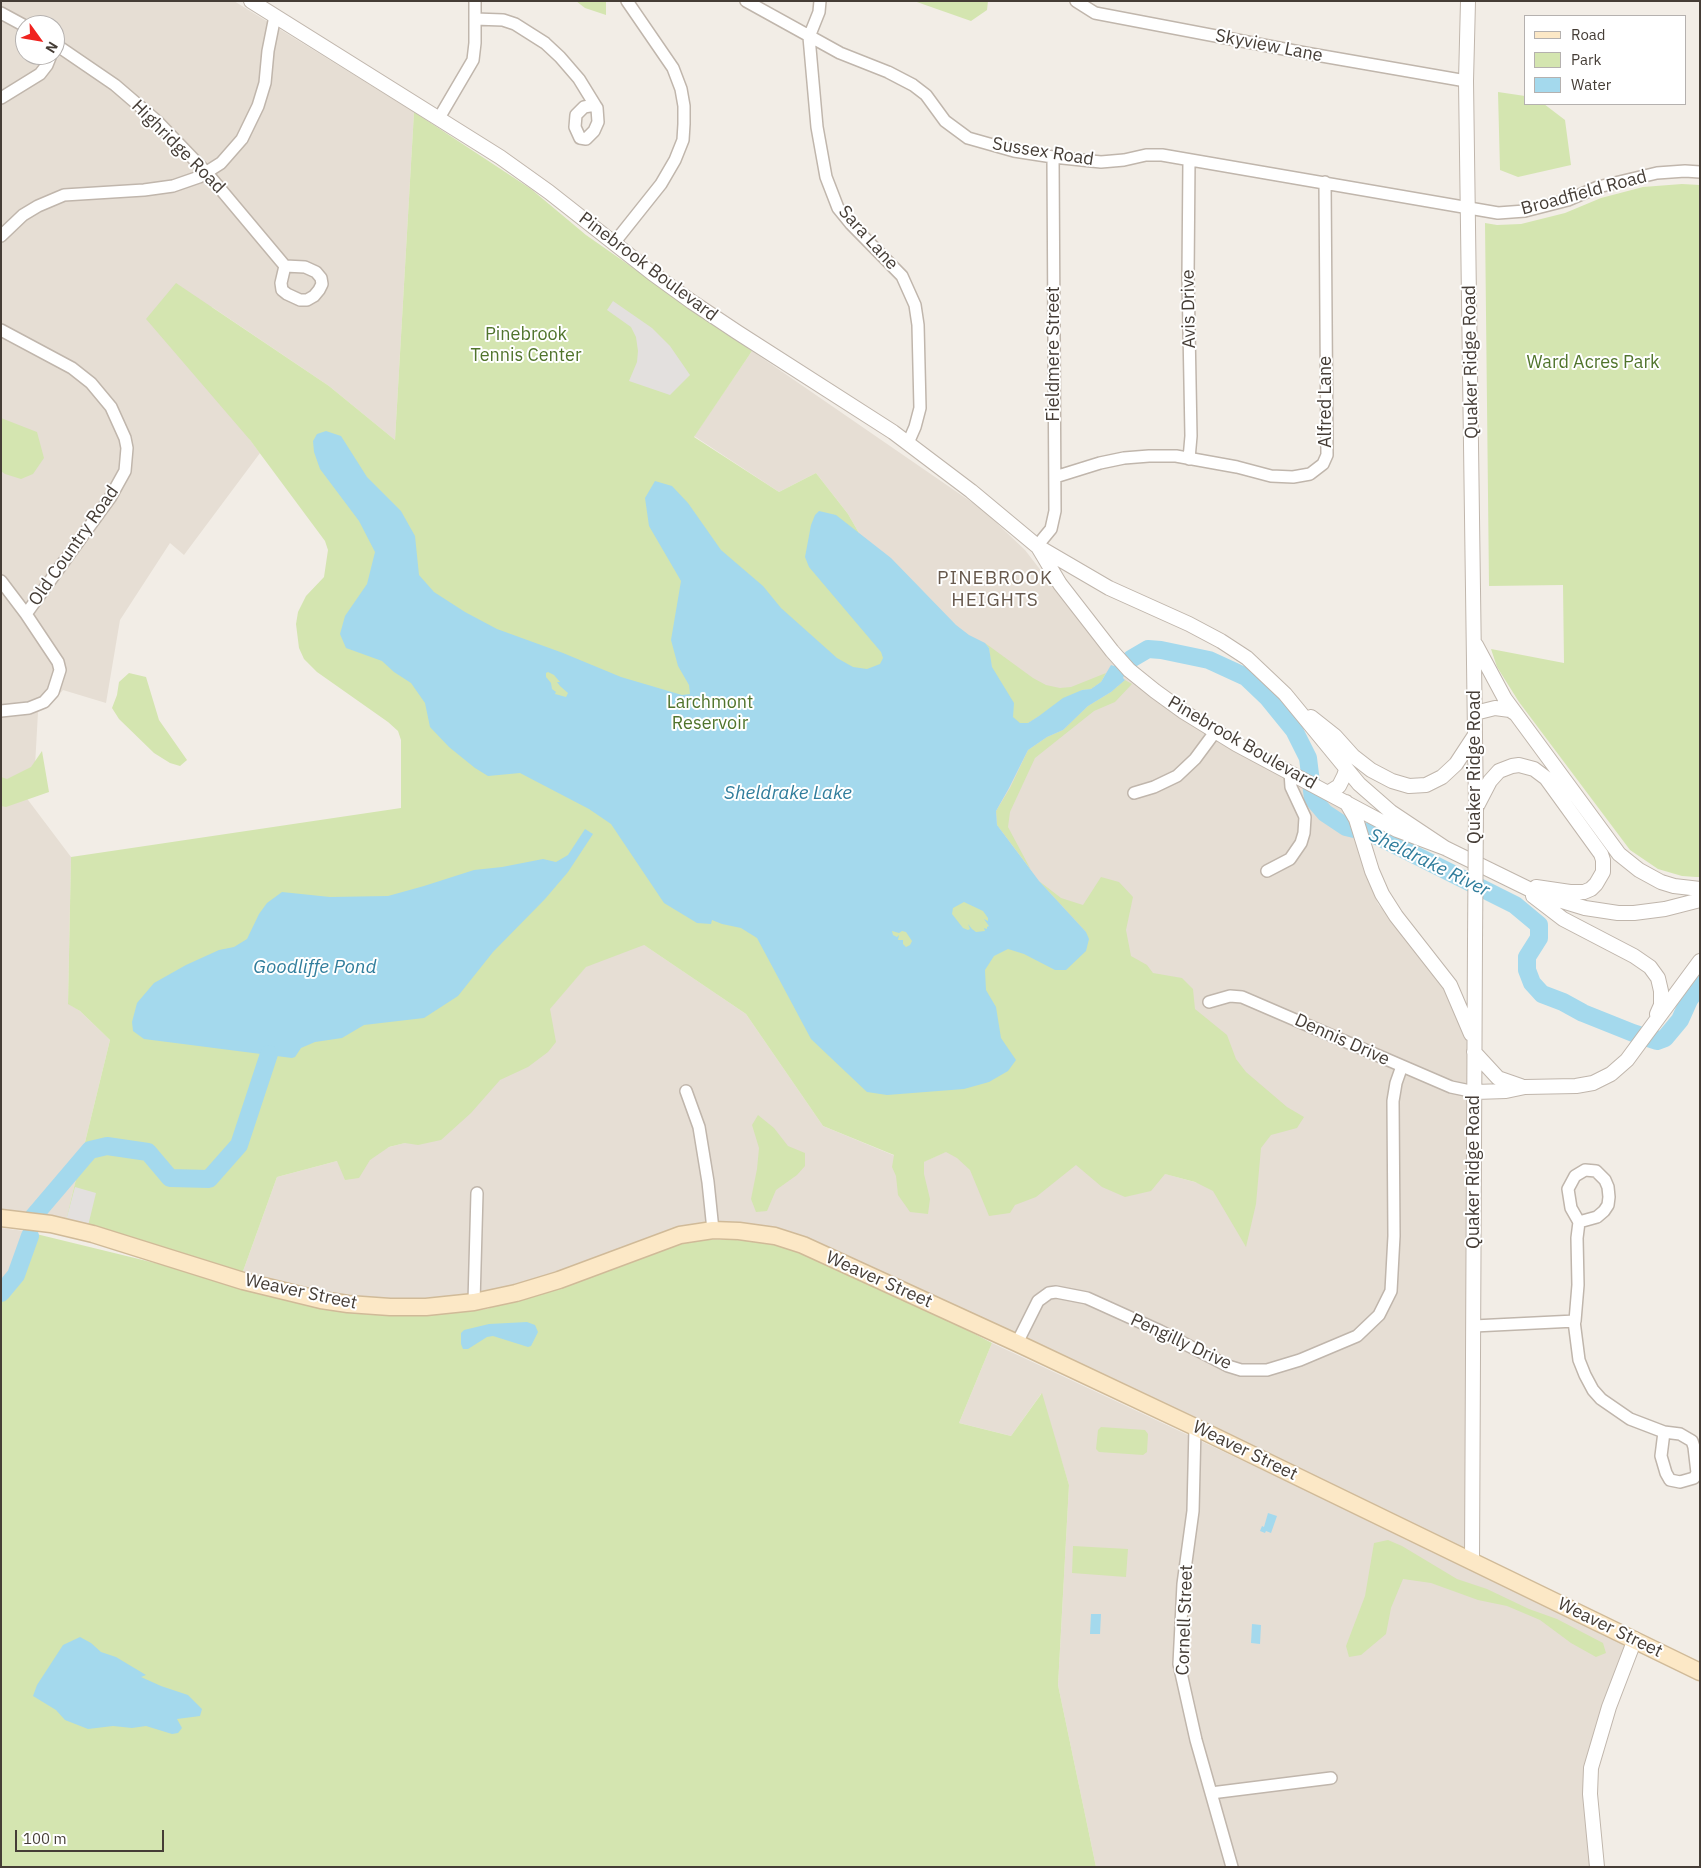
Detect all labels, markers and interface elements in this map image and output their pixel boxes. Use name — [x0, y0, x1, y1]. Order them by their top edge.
north arrow — [15, 15, 65, 65]
legend — [1524, 15, 1686, 105]
street label: Skyview Lane — [1214, 25, 1324, 67]
text: Road — [1571, 25, 1606, 44]
text: N — [42, 38, 62, 56]
text: Park — [1571, 50, 1601, 69]
text: Water — [1571, 75, 1611, 94]
street label: Highridge Road — [127, 96, 229, 198]
street label: Sussex Road — [991, 133, 1095, 171]
street label: Broadfield Road — [1519, 166, 1649, 220]
street label: Sara Lane — [833, 201, 903, 275]
street label: Pinebrook Boulevard — [574, 208, 722, 326]
street label: Avis Drive — [1178, 269, 1200, 349]
street label: Quaker Ridge Road — [1459, 285, 1483, 439]
street label: Fieldmere Street — [1043, 286, 1065, 422]
park label: Pinebrook Tennis Center — [471, 324, 581, 366]
park label: Ward Acres Park — [1526, 352, 1660, 374]
street label: Alfred Lane — [1315, 356, 1337, 448]
street label: Old Country Road — [25, 482, 123, 610]
district label: PINEBROOK HEIGHTS — [936, 568, 1054, 612]
street label: Quaker Ridge Road — [1464, 690, 1486, 844]
park label: Larchmont Reservoir — [667, 692, 753, 734]
street label: Pinebrook Boulevard — [1164, 692, 1320, 794]
water label: Sheldrake Lake — [724, 783, 852, 805]
water label: Sheldrake River — [1365, 824, 1493, 902]
water label: Goodliffe Pond — [253, 957, 377, 979]
street label: Dennis Drive — [1291, 1009, 1393, 1071]
street label: Quaker Ridge Road — [1463, 1095, 1485, 1249]
street label: Weaver Street — [823, 1247, 935, 1313]
street label: Weaver Street — [243, 1270, 359, 1314]
street label: Pengilly Drive — [1127, 1309, 1235, 1375]
street label: Weaver Street — [1189, 1416, 1301, 1486]
street label: Cornell Street — [1172, 1564, 1198, 1676]
street label: Weaver Street — [1554, 1593, 1666, 1663]
scale bar — [18, 1820, 166, 1852]
text: 100 m — [23, 1829, 67, 1848]

